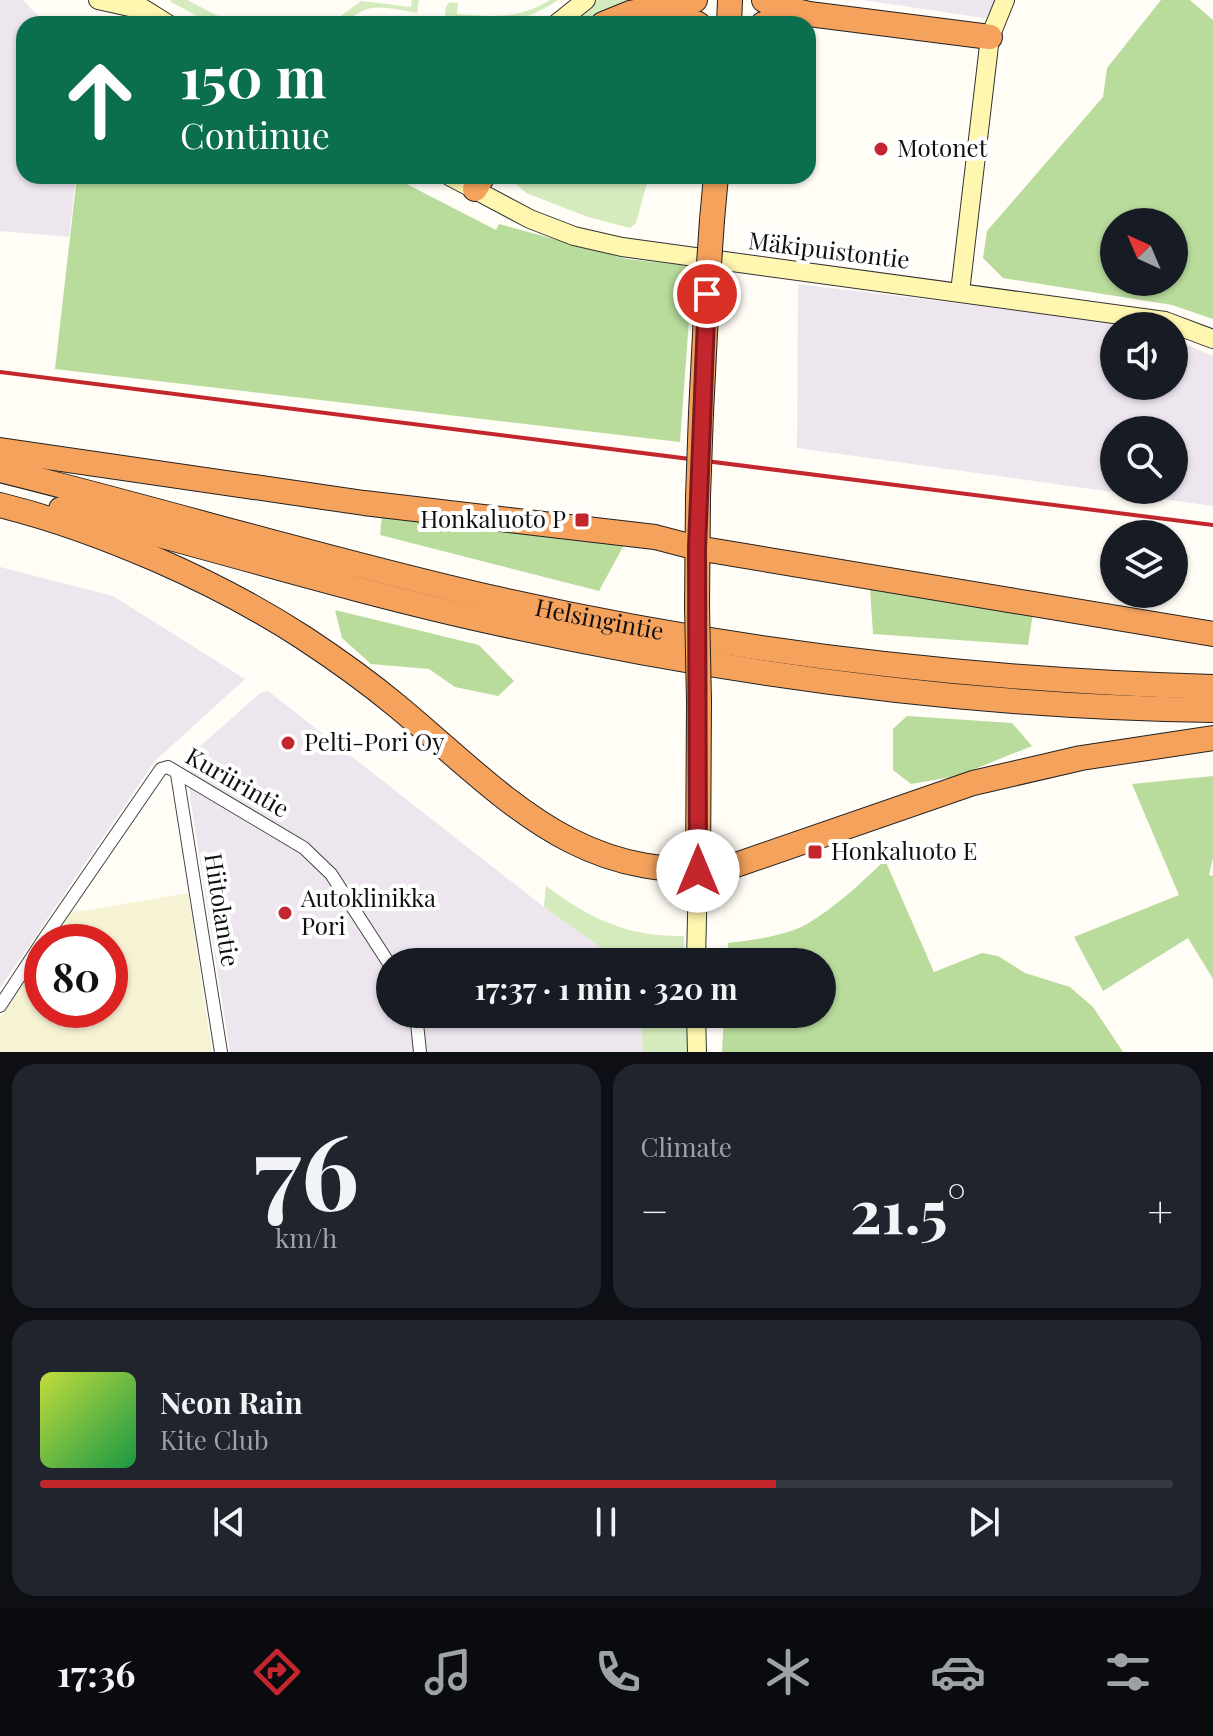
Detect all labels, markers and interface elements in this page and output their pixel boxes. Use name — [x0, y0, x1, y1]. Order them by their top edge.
text: 150 m — [180, 38, 326, 113]
icon: ahead — [48, 48, 152, 152]
text: Continue — [180, 110, 330, 158]
place label: Motonet — [897, 131, 988, 163]
marker: Motonet — [872, 140, 890, 158]
north arrow — [1100, 208, 1188, 296]
map controls — [1100, 208, 1188, 608]
street label: Mäkipuistontie — [747, 223, 912, 275]
pin — [673, 260, 741, 328]
icon: arrive — [685, 272, 729, 316]
button: sound — [1100, 312, 1188, 400]
button: search — [1100, 416, 1188, 504]
place label: Honkaluoto P — [420, 502, 566, 534]
marker: Honkaluoto P — [573, 511, 591, 529]
button: layers — [1100, 520, 1188, 608]
street label: Helsingintie — [533, 590, 667, 646]
place label: Pelti-Pori Oy — [304, 725, 444, 757]
marker: Pelti-Pori Oy — [279, 734, 297, 752]
street label: Kuriirintie — [181, 739, 295, 824]
position arrow — [656, 829, 740, 913]
place label: Honkaluoto E — [831, 834, 977, 866]
marker: Honkaluoto E — [806, 843, 824, 861]
street label: Hiitolantie — [198, 851, 248, 969]
place label: Autoklinikka Pori — [300, 881, 436, 941]
marker: Autoklinikka Pori — [276, 904, 294, 922]
speed limit sign: 80 — [24, 924, 128, 1028]
text: 17:37 · 1 min · 320 m — [474, 968, 738, 1008]
text: 76 — [253, 1098, 359, 1237]
text: Climate — [641, 1129, 732, 1164]
text: 21.5° — [850, 1169, 966, 1249]
text: − — [641, 1180, 669, 1239]
text: + — [1147, 1180, 1173, 1239]
text: km/h — [275, 1220, 337, 1255]
text: Neon Rain — [160, 1382, 303, 1422]
text: Kite Club — [160, 1422, 269, 1457]
icon: previous — [207, 1500, 251, 1544]
icon: pause — [584, 1500, 628, 1544]
icon: next — [962, 1500, 1006, 1544]
icon: directions — [249, 1644, 305, 1700]
icon: music — [420, 1644, 476, 1700]
icon: phone — [590, 1644, 646, 1700]
icon: climate — [760, 1644, 816, 1700]
icon: car — [930, 1644, 986, 1700]
icon: filters — [1100, 1644, 1156, 1700]
text: 17:36 — [57, 1648, 135, 1696]

